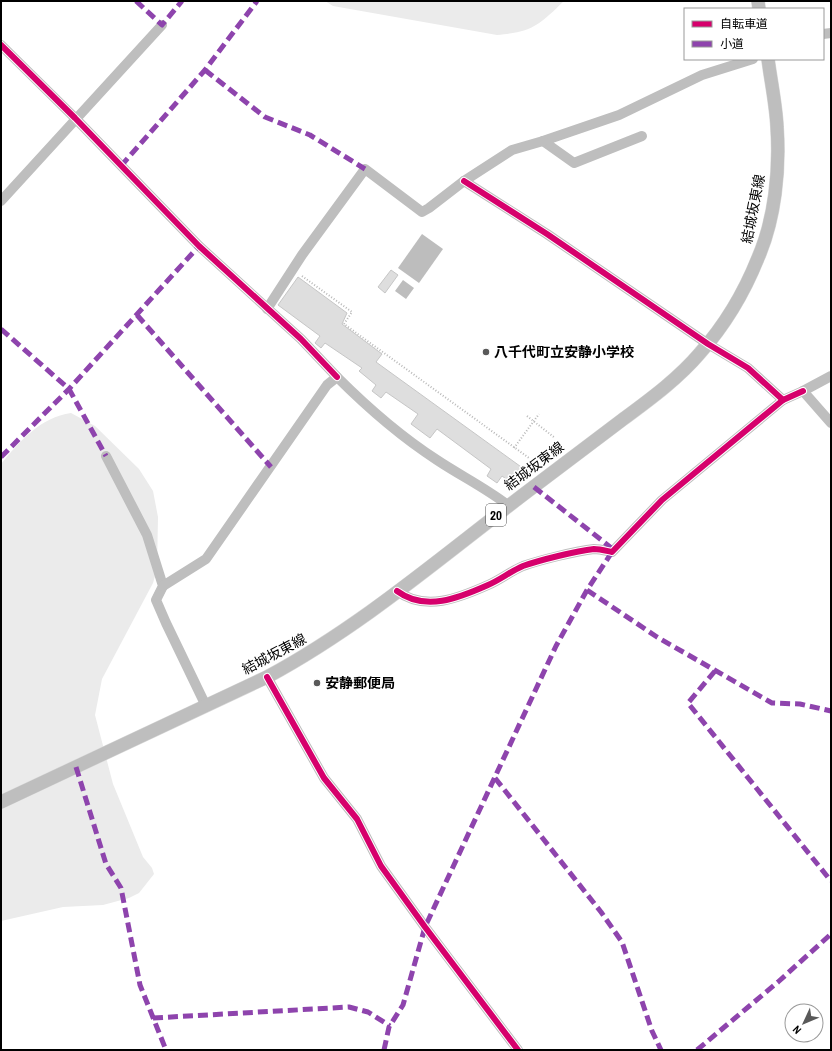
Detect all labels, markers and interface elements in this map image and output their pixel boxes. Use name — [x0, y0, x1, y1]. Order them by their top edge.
legend — [684, 8, 824, 60]
text: 自転車道 — [720, 16, 768, 32]
text: 小道 — [720, 36, 744, 52]
street label: 結城坂東線 — [737, 173, 769, 245]
place label: 八千代町立安静小学校 — [494, 343, 634, 361]
marker: 八千代町立安静小学校 — [481, 347, 491, 357]
street label: 結城坂東線 — [501, 438, 567, 494]
road number: 20 — [486, 504, 506, 526]
street label: 結城坂東線 — [239, 630, 309, 678]
place label: 安静郵便局 — [325, 674, 395, 692]
marker: 安静郵便局 — [312, 678, 322, 688]
north arrow — [784, 1003, 824, 1043]
text: N — [790, 1023, 804, 1037]

